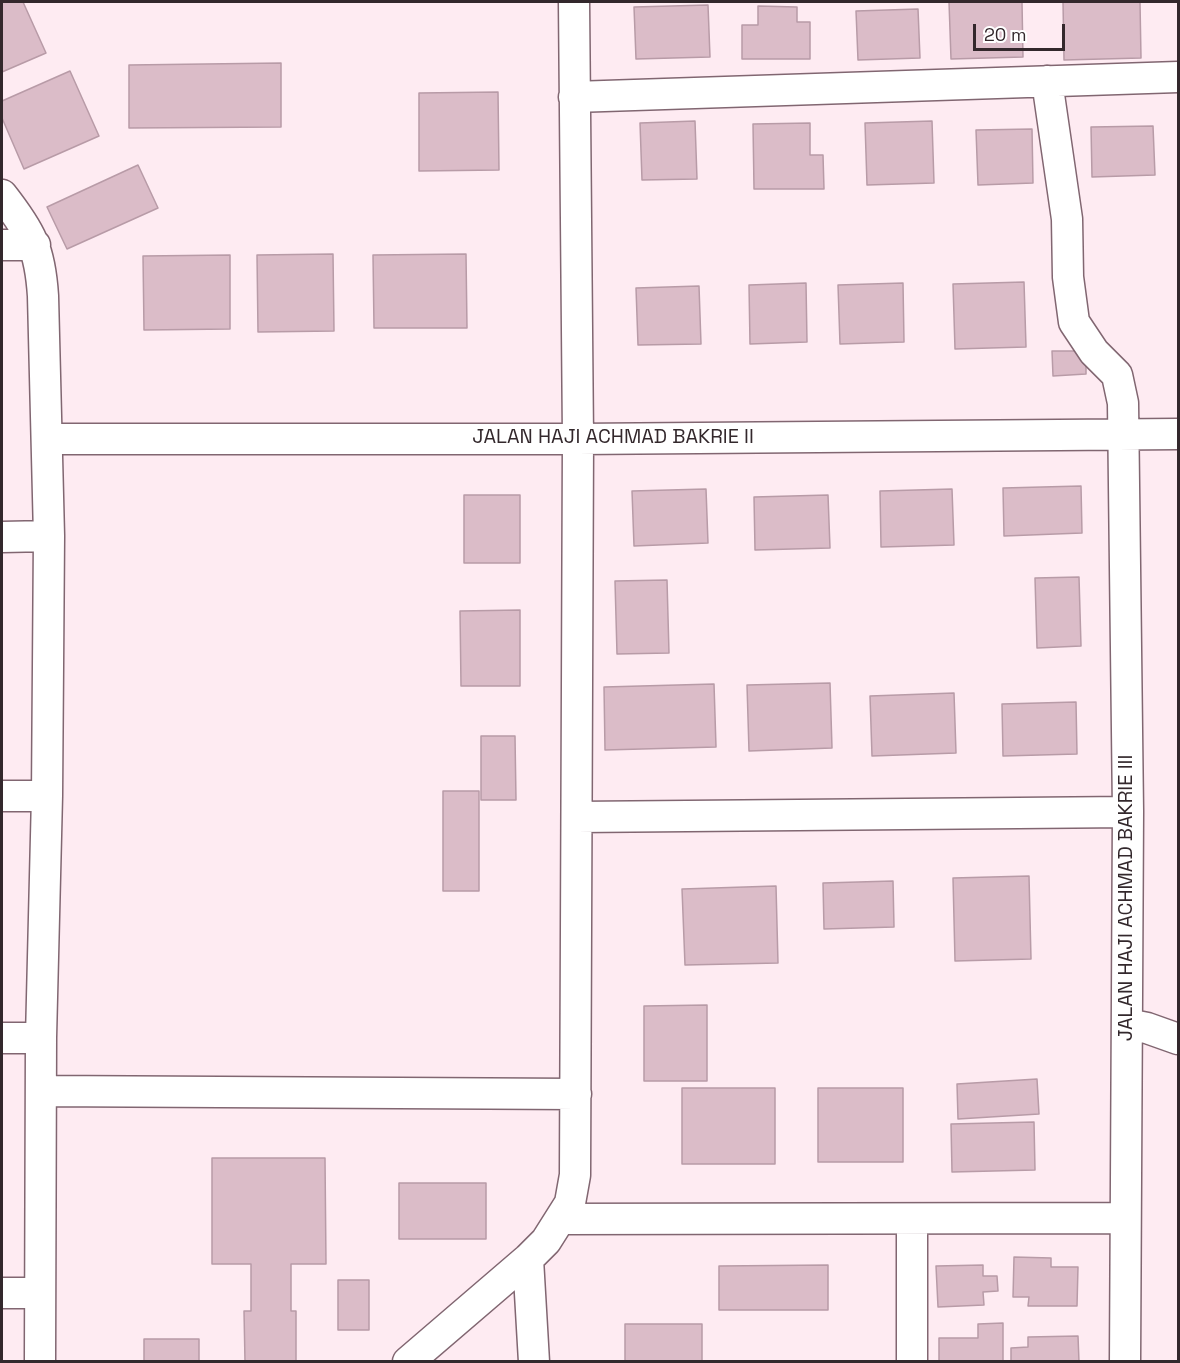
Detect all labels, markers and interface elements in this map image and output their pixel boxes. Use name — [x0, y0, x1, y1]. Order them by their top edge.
scale bar — [976, 12, 1068, 50]
text: 20 m — [984, 23, 1027, 46]
street label: JALAN HAJI ACHMAD BAKRIE II — [472, 426, 754, 450]
street label: JALAN HAJI ACHMAD BAKRIE III — [1115, 755, 1139, 1041]

